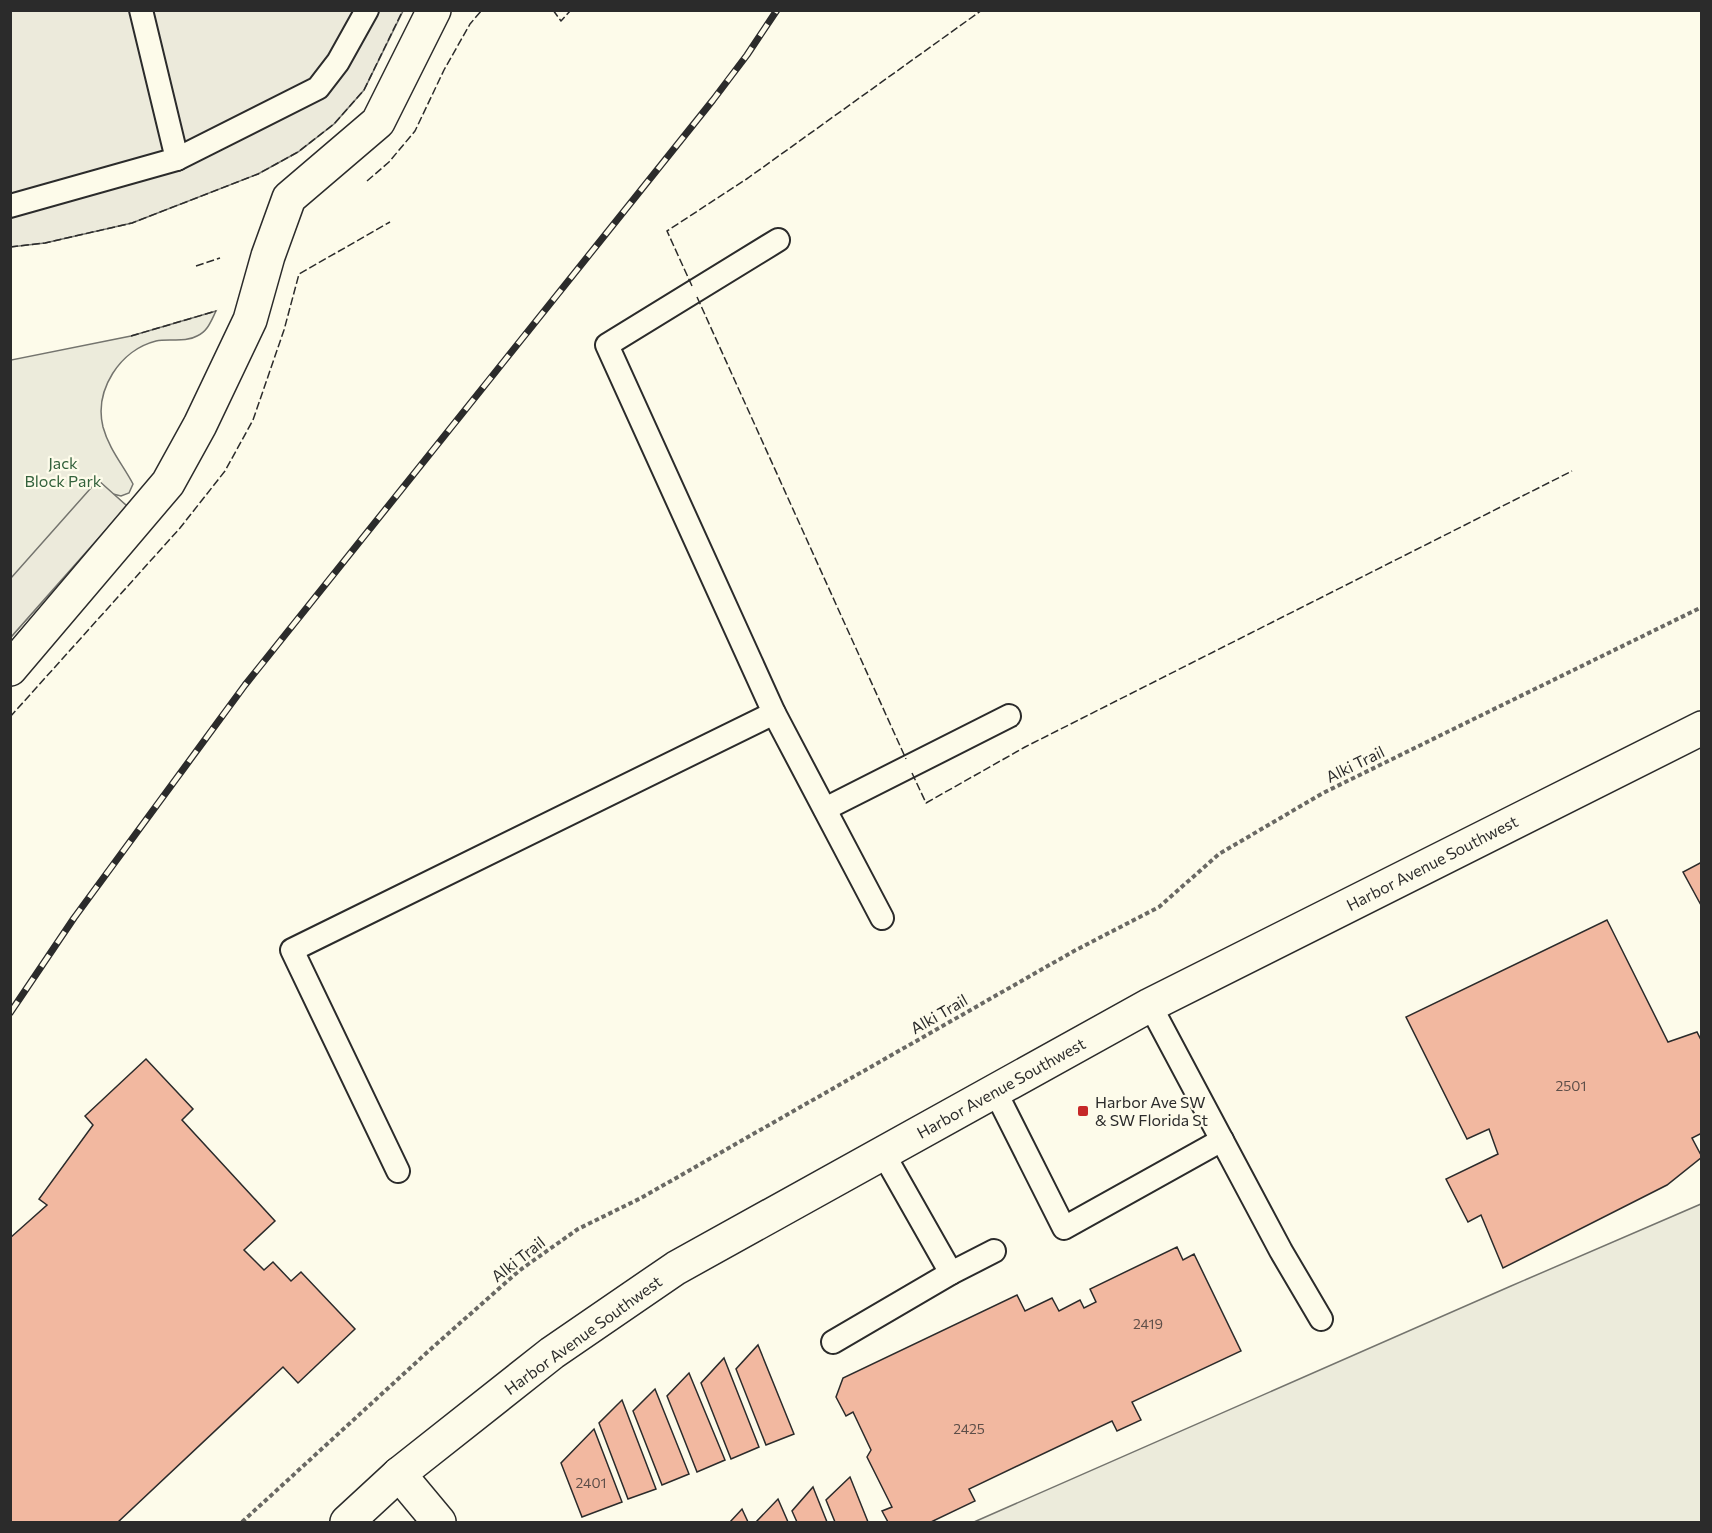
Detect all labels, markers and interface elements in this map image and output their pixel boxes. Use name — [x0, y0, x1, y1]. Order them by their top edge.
park label: Jack Block Park — [24, 453, 102, 490]
street label: Alki Trail — [1322, 741, 1387, 786]
street label: Harbor Avenue Southwest — [1343, 811, 1521, 914]
street label: Alki Trail — [907, 990, 971, 1037]
street label: Harbor Avenue Southwest — [913, 1033, 1089, 1142]
house number: 2501 — [1556, 1077, 1586, 1094]
place label: Harbor Ave SW & SW Florida St — [1095, 1092, 1208, 1129]
marker: Harbor Ave SW & SW Florida St — [1076, 1104, 1090, 1118]
street label: Alki Trail — [487, 1232, 548, 1285]
street label: Harbor Avenue Southwest — [500, 1271, 665, 1398]
house number: 2419 — [1133, 1315, 1163, 1332]
house number: 2425 — [953, 1420, 985, 1437]
house number: 2401 — [575, 1474, 607, 1491]

